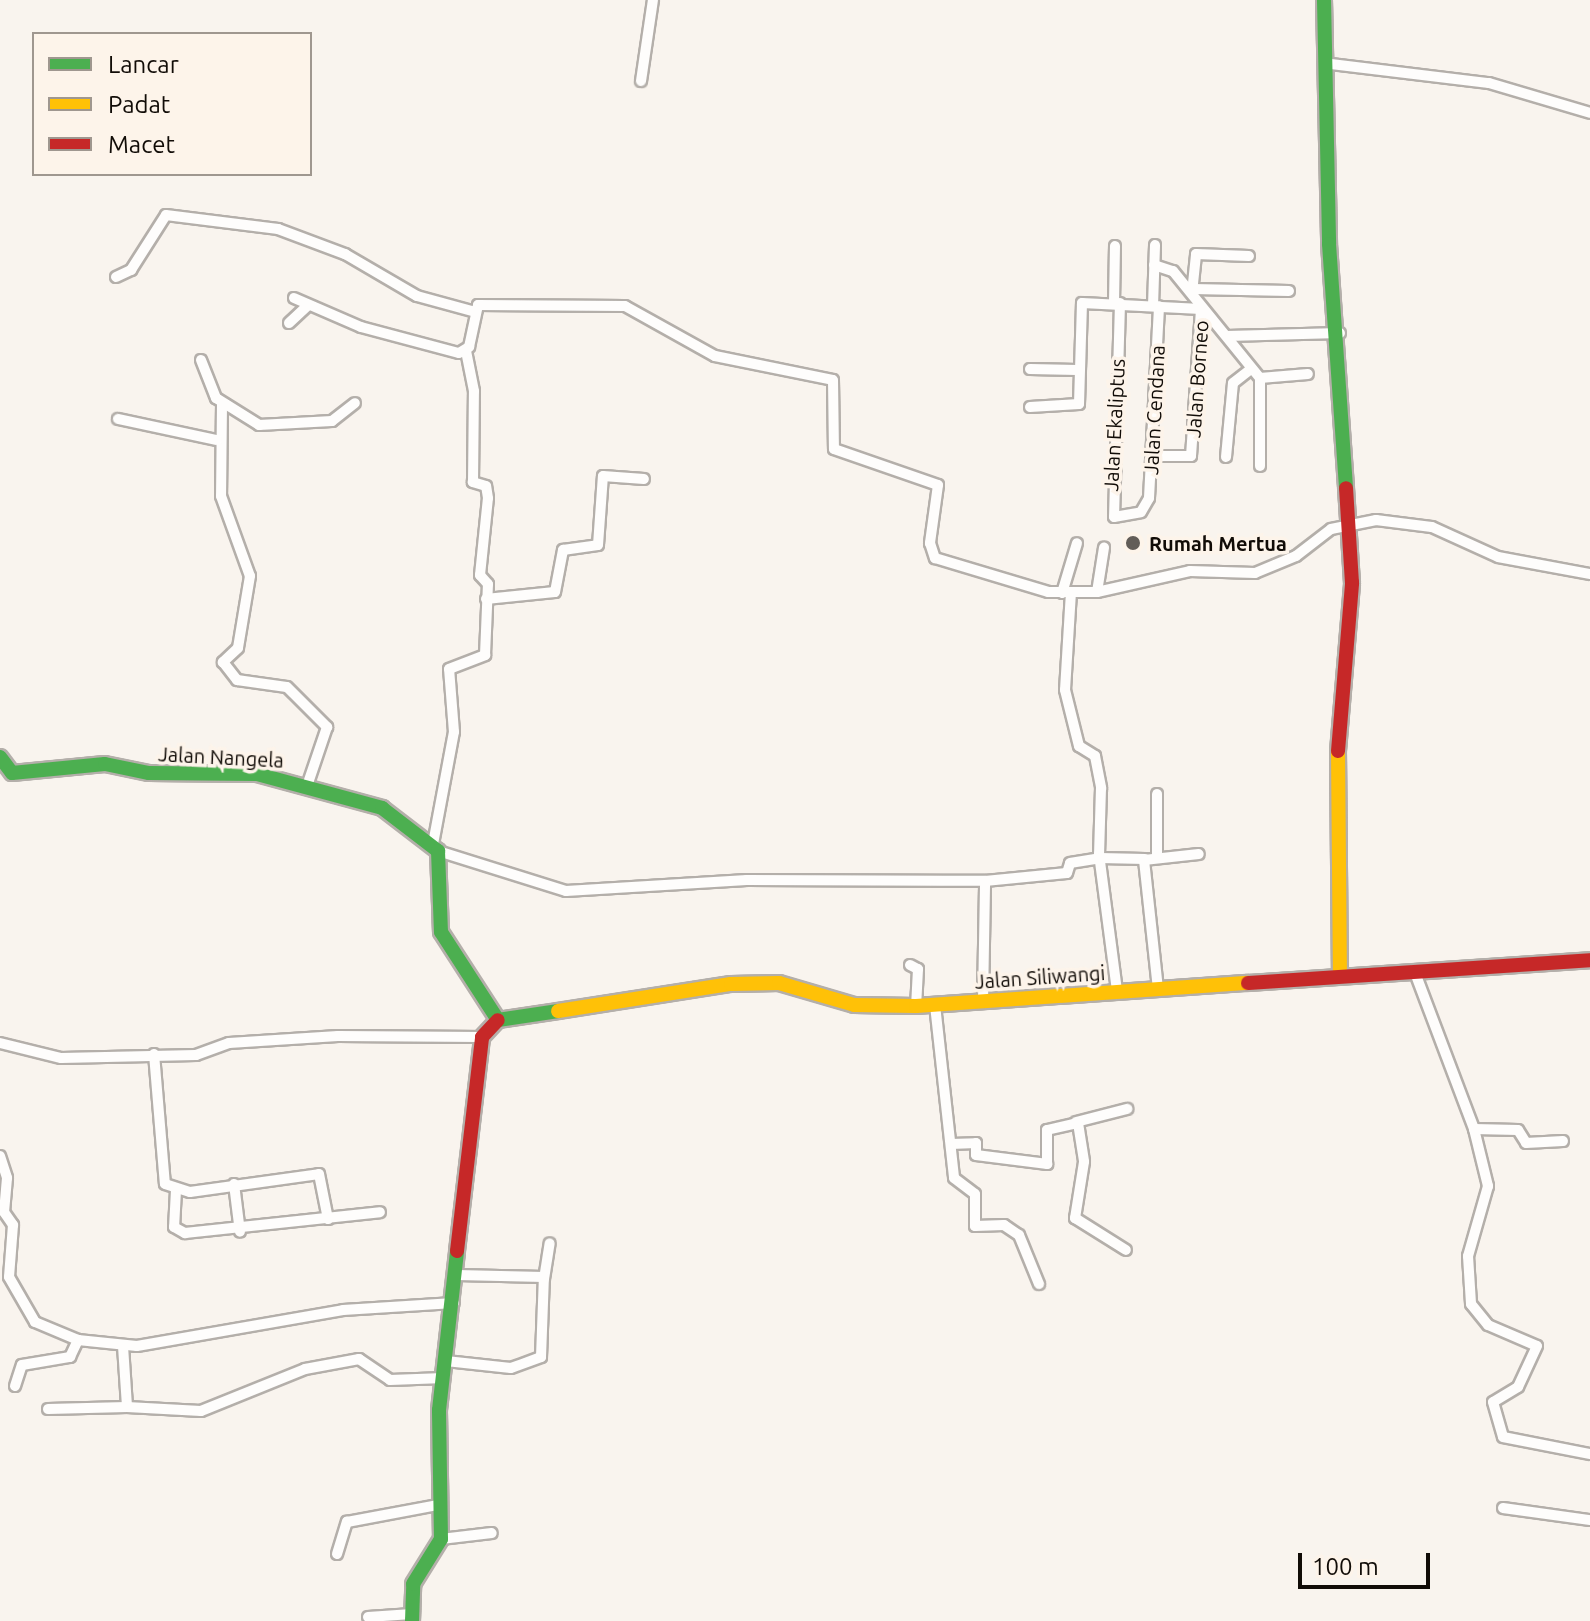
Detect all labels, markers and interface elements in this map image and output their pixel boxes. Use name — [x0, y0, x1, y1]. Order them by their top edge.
legend — [32, 32, 312, 176]
text: Lancar — [108, 51, 179, 78]
text: Padat — [108, 91, 170, 118]
text: Macet — [108, 131, 175, 158]
street label: Jalan Borneo — [1181, 319, 1213, 439]
street label: Jalan Cendana — [1139, 344, 1169, 476]
street label: Jalan Ekaliptus — [1099, 358, 1129, 492]
place label: Rumah Mertua — [1149, 531, 1287, 555]
marker: Rumah Mertua — [1124, 534, 1142, 552]
street label: Jalan Nangela — [158, 742, 284, 772]
street label: Jalan Siliwangi — [974, 960, 1106, 994]
scale bar — [1302, 1537, 1434, 1587]
text: 100 m — [1312, 1553, 1379, 1580]

